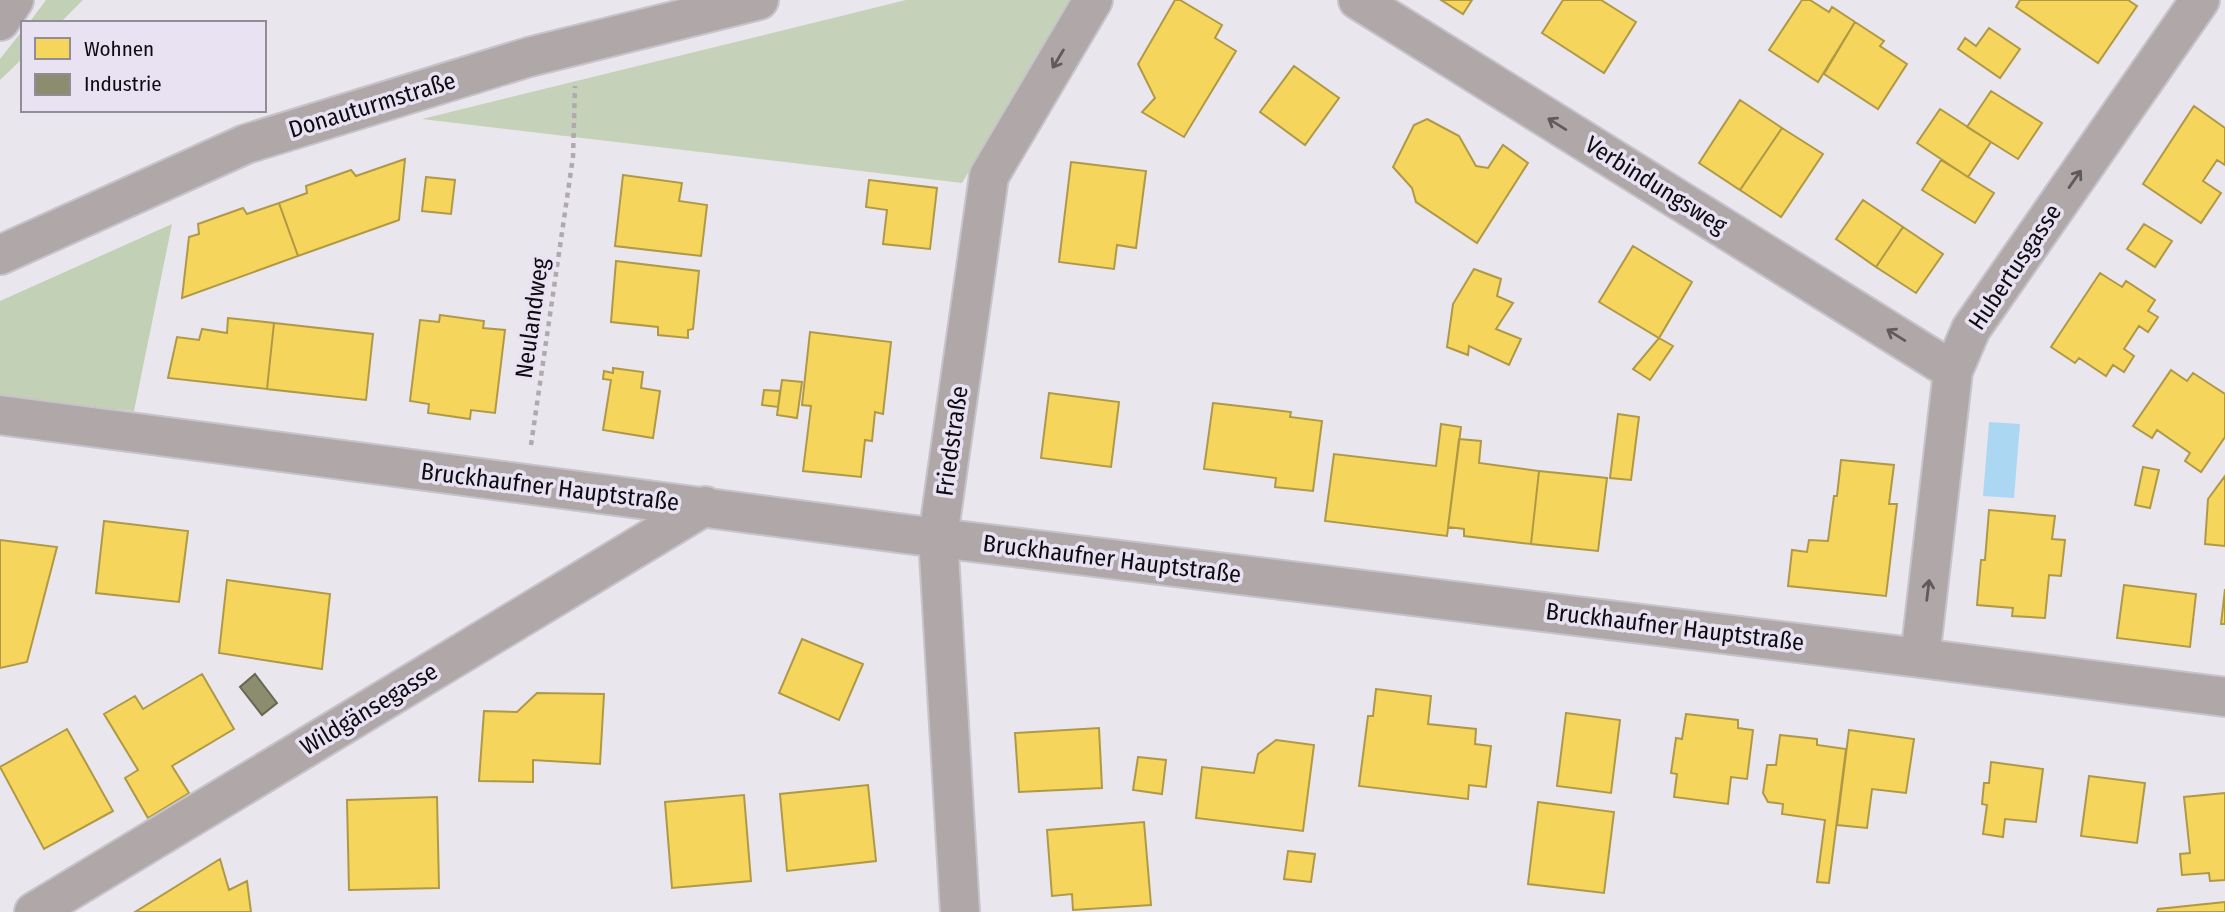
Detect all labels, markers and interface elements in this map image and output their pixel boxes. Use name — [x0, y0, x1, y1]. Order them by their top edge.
legend — [21, 21, 266, 112]
text: Wohnen — [84, 36, 154, 62]
one-way arrow — [1051, 48, 1065, 68]
street label: Donauturmstraße — [285, 66, 459, 144]
text: Industrie — [84, 71, 162, 97]
one-way arrow — [1548, 116, 1567, 131]
street label: Verbindungsweg — [1580, 130, 1732, 240]
one-way arrow — [2068, 170, 2082, 189]
street label: Hubertusgasse — [1963, 199, 2067, 335]
street label: Neulandweg — [510, 255, 554, 380]
one-way arrow — [1886, 327, 1906, 341]
street label: Friedstraße — [930, 384, 974, 498]
street label: Bruckhaufner Hauptstraße — [419, 457, 681, 517]
street label: Bruckhaufner Hauptstraße — [981, 529, 1243, 589]
one-way arrow — [1922, 579, 1935, 602]
street label: Bruckhaufner Hauptstraße — [1544, 597, 1806, 657]
street label: Wildgänsegasse — [295, 657, 443, 761]

